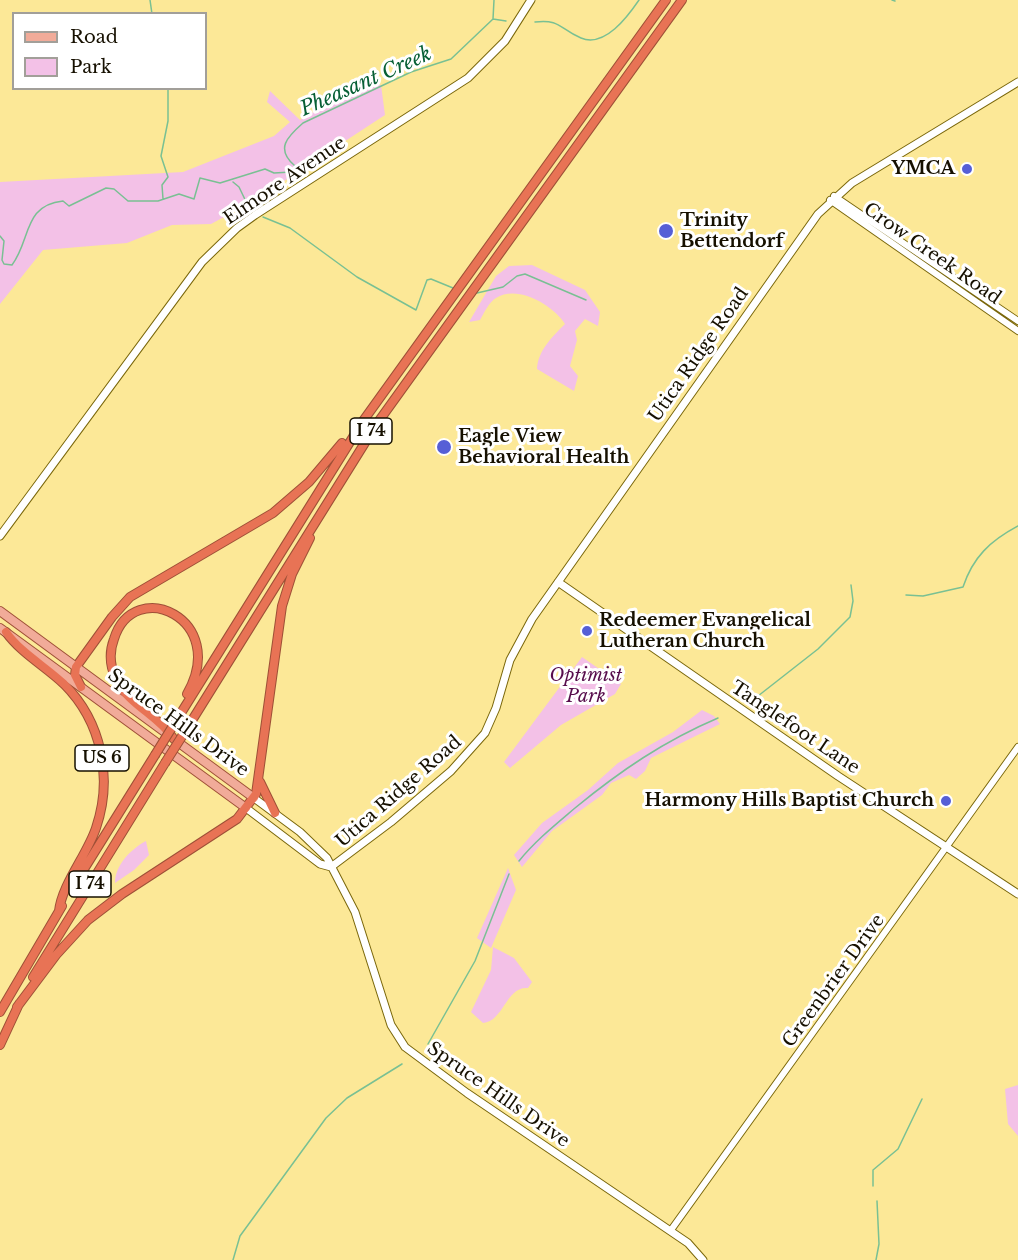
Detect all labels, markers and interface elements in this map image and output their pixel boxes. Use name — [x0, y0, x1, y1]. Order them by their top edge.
legend — [12, 12, 207, 90]
text: Road — [70, 26, 118, 48]
water label: Pheasant Creek — [297, 42, 435, 122]
text: Park — [70, 56, 112, 78]
street label: Elmore Avenue — [220, 132, 350, 230]
place label: YMCA — [892, 158, 955, 180]
marker: YMCA — [960, 162, 974, 176]
street label: Crow Creek Road — [859, 199, 1005, 309]
place label: Trinity Bettendorf — [680, 210, 784, 252]
marker: Trinity Bettendorf — [657, 222, 675, 240]
street label: Utica Ridge Road — [644, 284, 754, 426]
road number: I 74 — [350, 418, 392, 444]
place label: Eagle View Behavioral Health — [458, 426, 629, 468]
marker: Eagle View Behavioral Health — [435, 438, 453, 456]
place label: Redeemer Evangelical Lutheran Church — [599, 610, 811, 652]
marker: Redeemer Evangelical Lutheran Church — [580, 624, 594, 638]
street label: Spruce Hills Drive — [103, 665, 253, 781]
park label: Optimist Park — [550, 665, 622, 708]
street label: Tanglefoot Lane — [727, 677, 863, 779]
street label: Utica Ridge Road — [332, 732, 466, 852]
road number: US 6 — [75, 745, 129, 771]
place label: Harmony Hills Baptist Church — [644, 790, 934, 812]
marker: Harmony Hills Baptist Church — [939, 794, 953, 808]
road number: I 74 — [69, 871, 111, 897]
street label: Greenbrier Drive — [779, 910, 889, 1052]
street label: Spruce Hills Drive — [423, 1038, 573, 1152]

